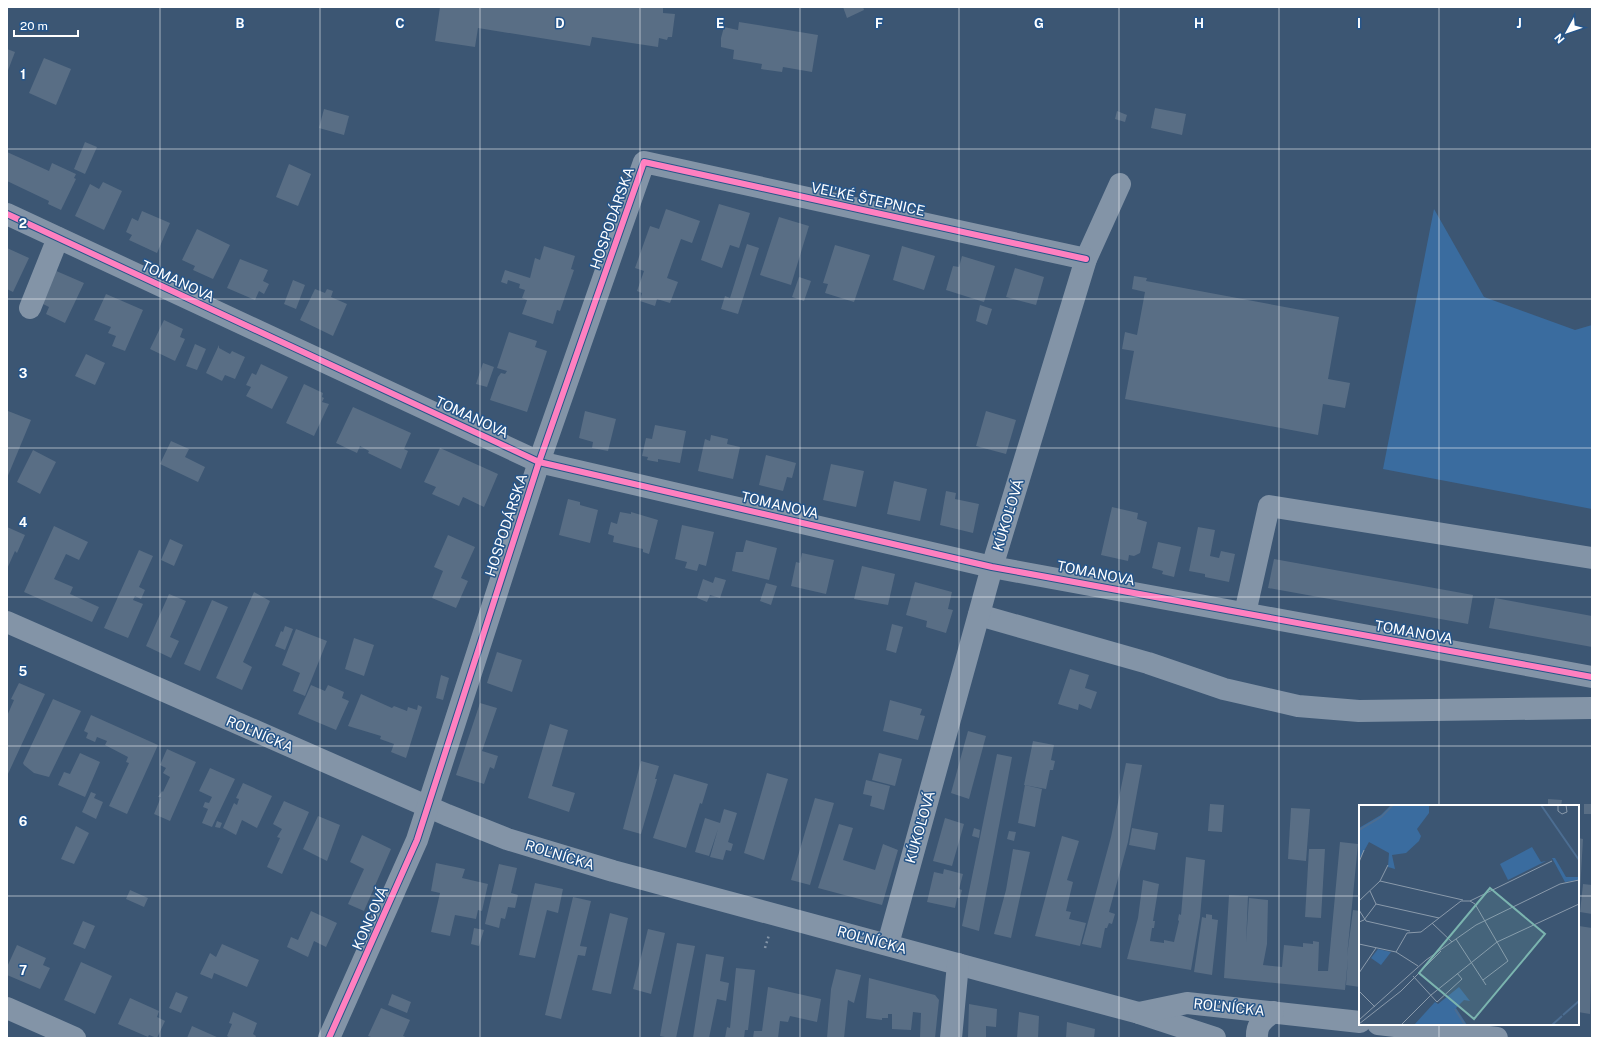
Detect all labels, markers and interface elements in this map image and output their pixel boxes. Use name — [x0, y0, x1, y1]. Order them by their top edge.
scale bar — [14, 12, 78, 38]
north arrow — [1547, 12, 1587, 52]
text: B — [236, 16, 245, 31]
text: C — [395, 16, 405, 31]
text: D — [555, 16, 565, 31]
text: E — [716, 16, 724, 31]
text: F — [875, 16, 883, 31]
text: G — [1034, 16, 1044, 31]
text: H — [1194, 16, 1204, 31]
text: I — [1357, 16, 1361, 31]
text: J — [1516, 16, 1522, 31]
text: 20 m — [20, 19, 48, 33]
text: N — [1552, 31, 1567, 46]
text: 1 — [20, 67, 26, 82]
street label: HOSPODÁRSKA — [586, 164, 637, 271]
street label: VEĽKÉ ŠTEPNICE — [810, 178, 927, 219]
text: 2 — [19, 216, 27, 231]
street label: TOMANOVA — [139, 257, 217, 305]
text: 3 — [19, 366, 28, 381]
street label: TOMANOVA — [433, 393, 511, 441]
street label: HOSPODÁRSKA — [481, 471, 530, 578]
street label: KÚKOĽOVÁ — [988, 476, 1027, 553]
street label: TOMANOVA — [740, 488, 820, 522]
text: 4 — [19, 515, 28, 530]
street label: TOMANOVA — [1056, 558, 1136, 588]
street label: TOMANOVA — [1374, 617, 1454, 647]
text: 5 — [19, 664, 28, 679]
street label: ROĽNÍCKA — [224, 712, 296, 755]
street label: KÚKOĽOVÁ — [900, 788, 938, 865]
inset map — [1359, 805, 1579, 1025]
text: 6 — [19, 814, 28, 829]
street label: ROĽNÍCKA — [523, 836, 597, 873]
street label: KONCOVÁ — [348, 883, 391, 952]
street label: ROĽNÍCKA — [835, 922, 909, 957]
text: 7 — [19, 963, 27, 978]
street label: ROĽNÍCKA — [1193, 994, 1266, 1019]

